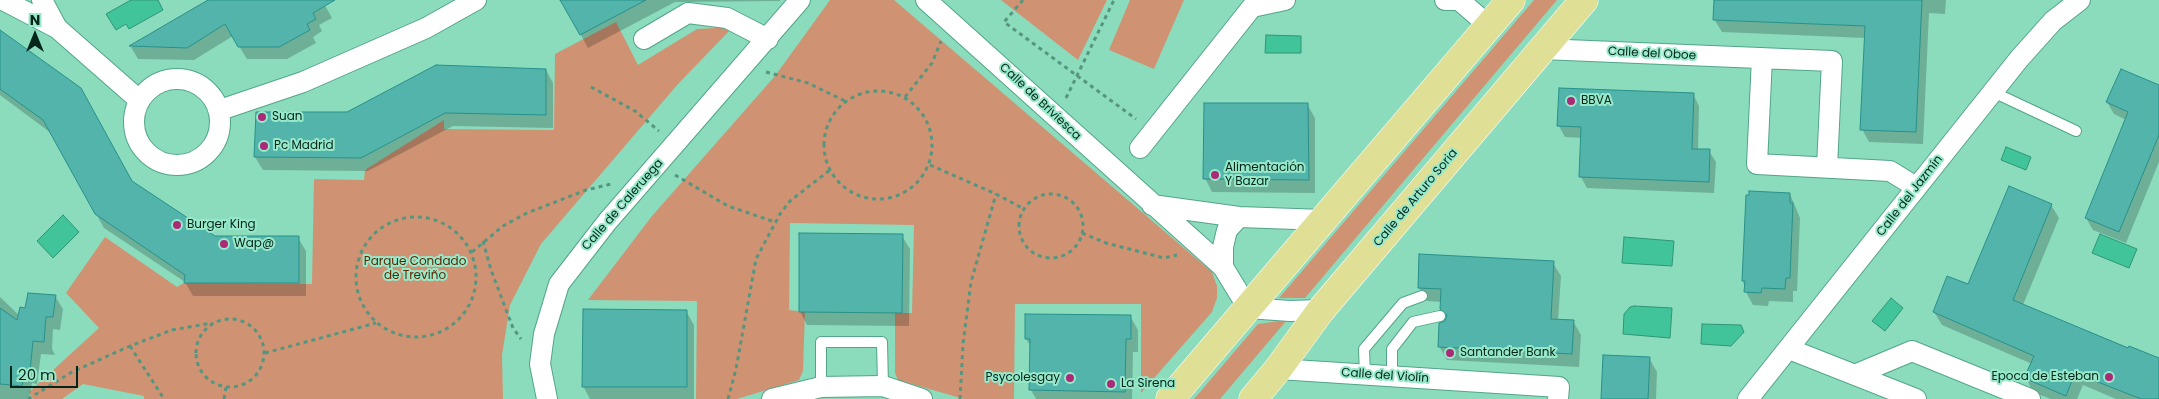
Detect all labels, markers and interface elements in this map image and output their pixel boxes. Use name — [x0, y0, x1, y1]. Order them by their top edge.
north arrow — [10, 10, 60, 60]
text: N — [30, 10, 40, 30]
street label: Calle del Oboe — [1608, 44, 1696, 64]
street label: Calle de Briviesca — [996, 61, 1084, 143]
place label: BBVA — [1581, 94, 1612, 108]
marker: BBVA — [1565, 95, 1577, 107]
place label: Suan — [272, 110, 303, 124]
marker: Suan — [256, 111, 268, 123]
place label: Pc Madrid — [274, 139, 334, 153]
marker: Pc Madrid — [258, 140, 270, 152]
street label: Calle de Arturo Soria — [1371, 146, 1461, 250]
street label: Calle del Jazmín — [1874, 153, 1946, 239]
street label: Calle de Caleruega — [579, 156, 667, 254]
place label: Alimentación Y Bazar — [1225, 161, 1305, 189]
marker: Alimentación Y Bazar — [1209, 169, 1221, 181]
place label: Burger King — [187, 218, 256, 232]
marker: Burger King — [171, 219, 183, 231]
place label: Wap@ — [234, 237, 274, 251]
marker: Wap@ — [218, 238, 230, 250]
park label: Parque Condado de Treviño — [364, 255, 466, 283]
place label: Santander Bank — [1460, 346, 1556, 360]
marker: Santander Bank — [1444, 347, 1456, 359]
scale bar — [12, 356, 80, 388]
text: 20 m — [18, 364, 56, 385]
street label: Calle del Violín — [1341, 366, 1429, 386]
place label: Epoca de Esteban — [1992, 370, 2099, 384]
place label: Psycolesgay — [985, 371, 1060, 385]
marker: Epoca de Esteban — [2103, 371, 2115, 383]
marker: Psycolesgay — [1064, 372, 1076, 384]
place label: La Sirena — [1121, 377, 1175, 391]
marker: La Sirena — [1105, 378, 1117, 390]

